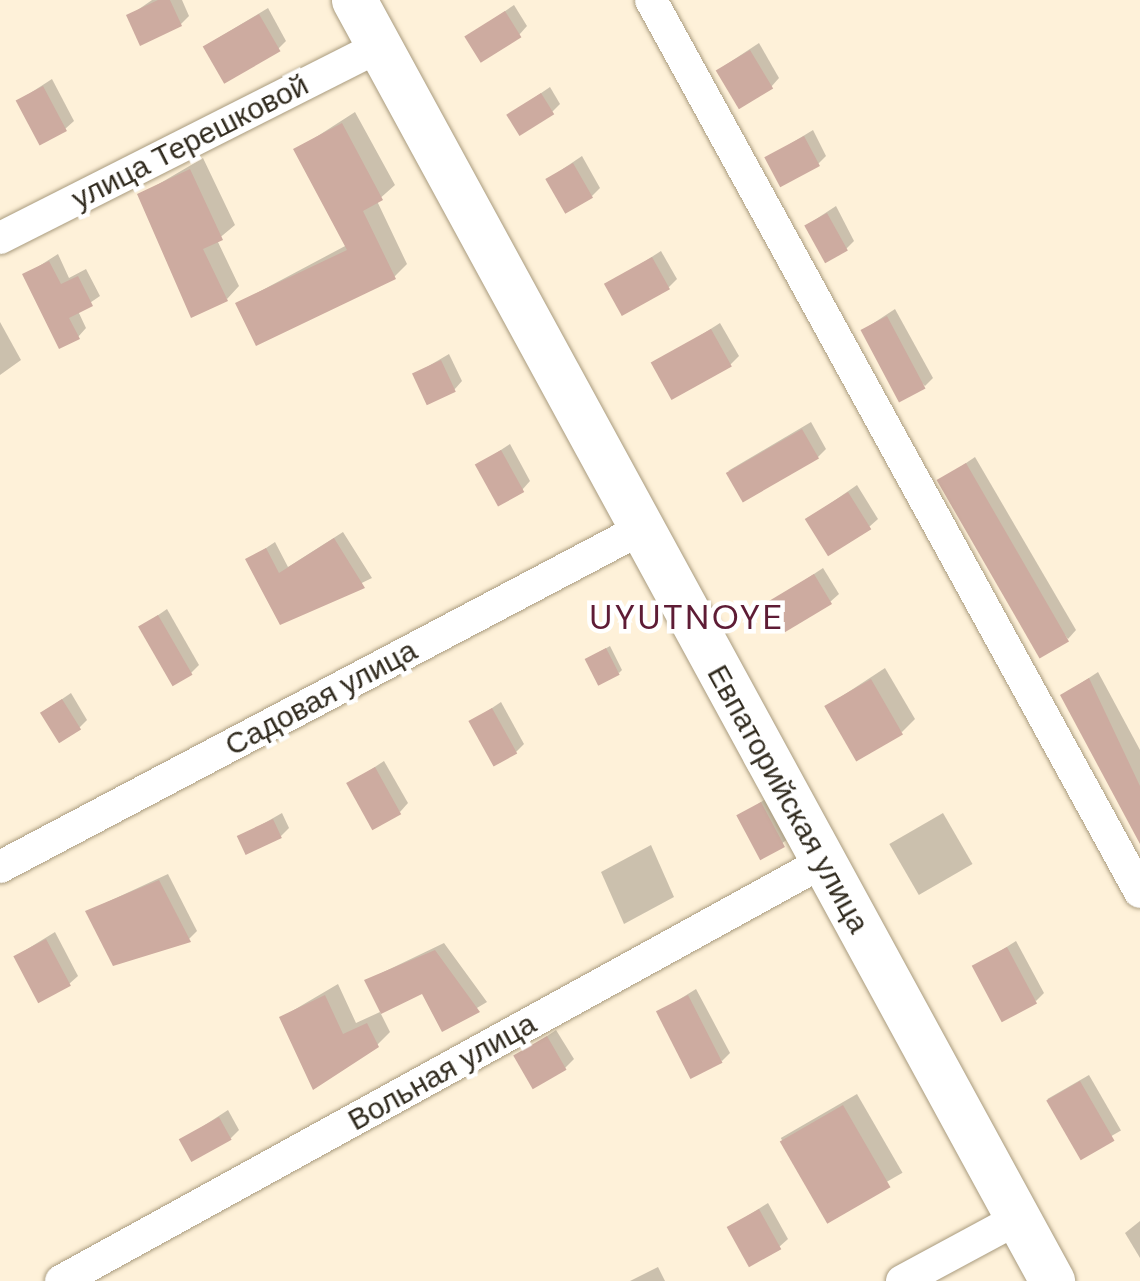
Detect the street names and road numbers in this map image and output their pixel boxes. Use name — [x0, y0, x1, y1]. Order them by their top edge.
street label: улица Терешковой — [66, 67, 314, 217]
street label: Садовая улица — [219, 632, 423, 764]
street label: Евпаторийская улица — [699, 659, 877, 939]
street label: Вольная улица — [342, 1006, 542, 1138]

